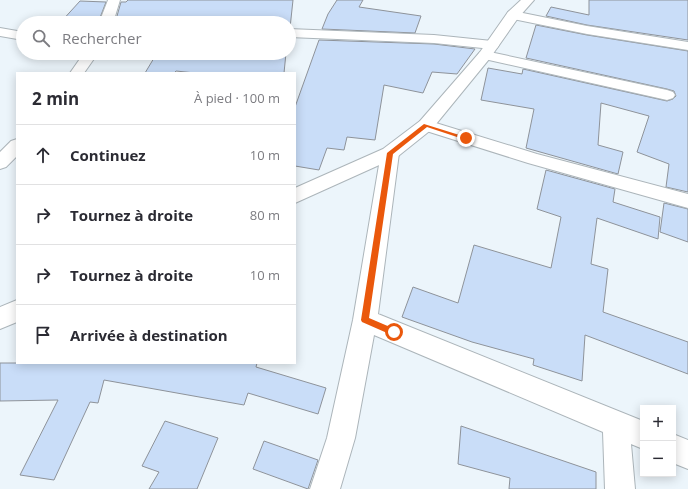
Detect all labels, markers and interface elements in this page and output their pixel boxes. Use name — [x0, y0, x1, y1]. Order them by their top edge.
search box — [16, 16, 296, 60]
icon: search — [30, 27, 52, 49]
text: Rechercher — [62, 28, 142, 48]
text: 2 min — [32, 87, 79, 110]
text: À pied · 100 m — [194, 89, 280, 107]
route end — [457, 129, 475, 147]
icon: ahead — [32, 144, 54, 166]
text: Continuez — [70, 145, 146, 165]
text: 10 m — [250, 146, 280, 164]
icon: right — [32, 204, 54, 226]
text: Tournez à droite — [70, 205, 193, 225]
text: 80 m — [250, 206, 280, 224]
icon: right — [32, 264, 54, 286]
text: Tournez à droite — [70, 265, 193, 285]
text: 10 m — [250, 266, 280, 284]
route start — [385, 323, 403, 341]
icon: arrive — [32, 324, 54, 346]
text: Arrivée à destination — [70, 325, 228, 345]
map controls — [640, 405, 676, 477]
button: + — [640, 405, 676, 441]
button: − — [640, 441, 676, 477]

